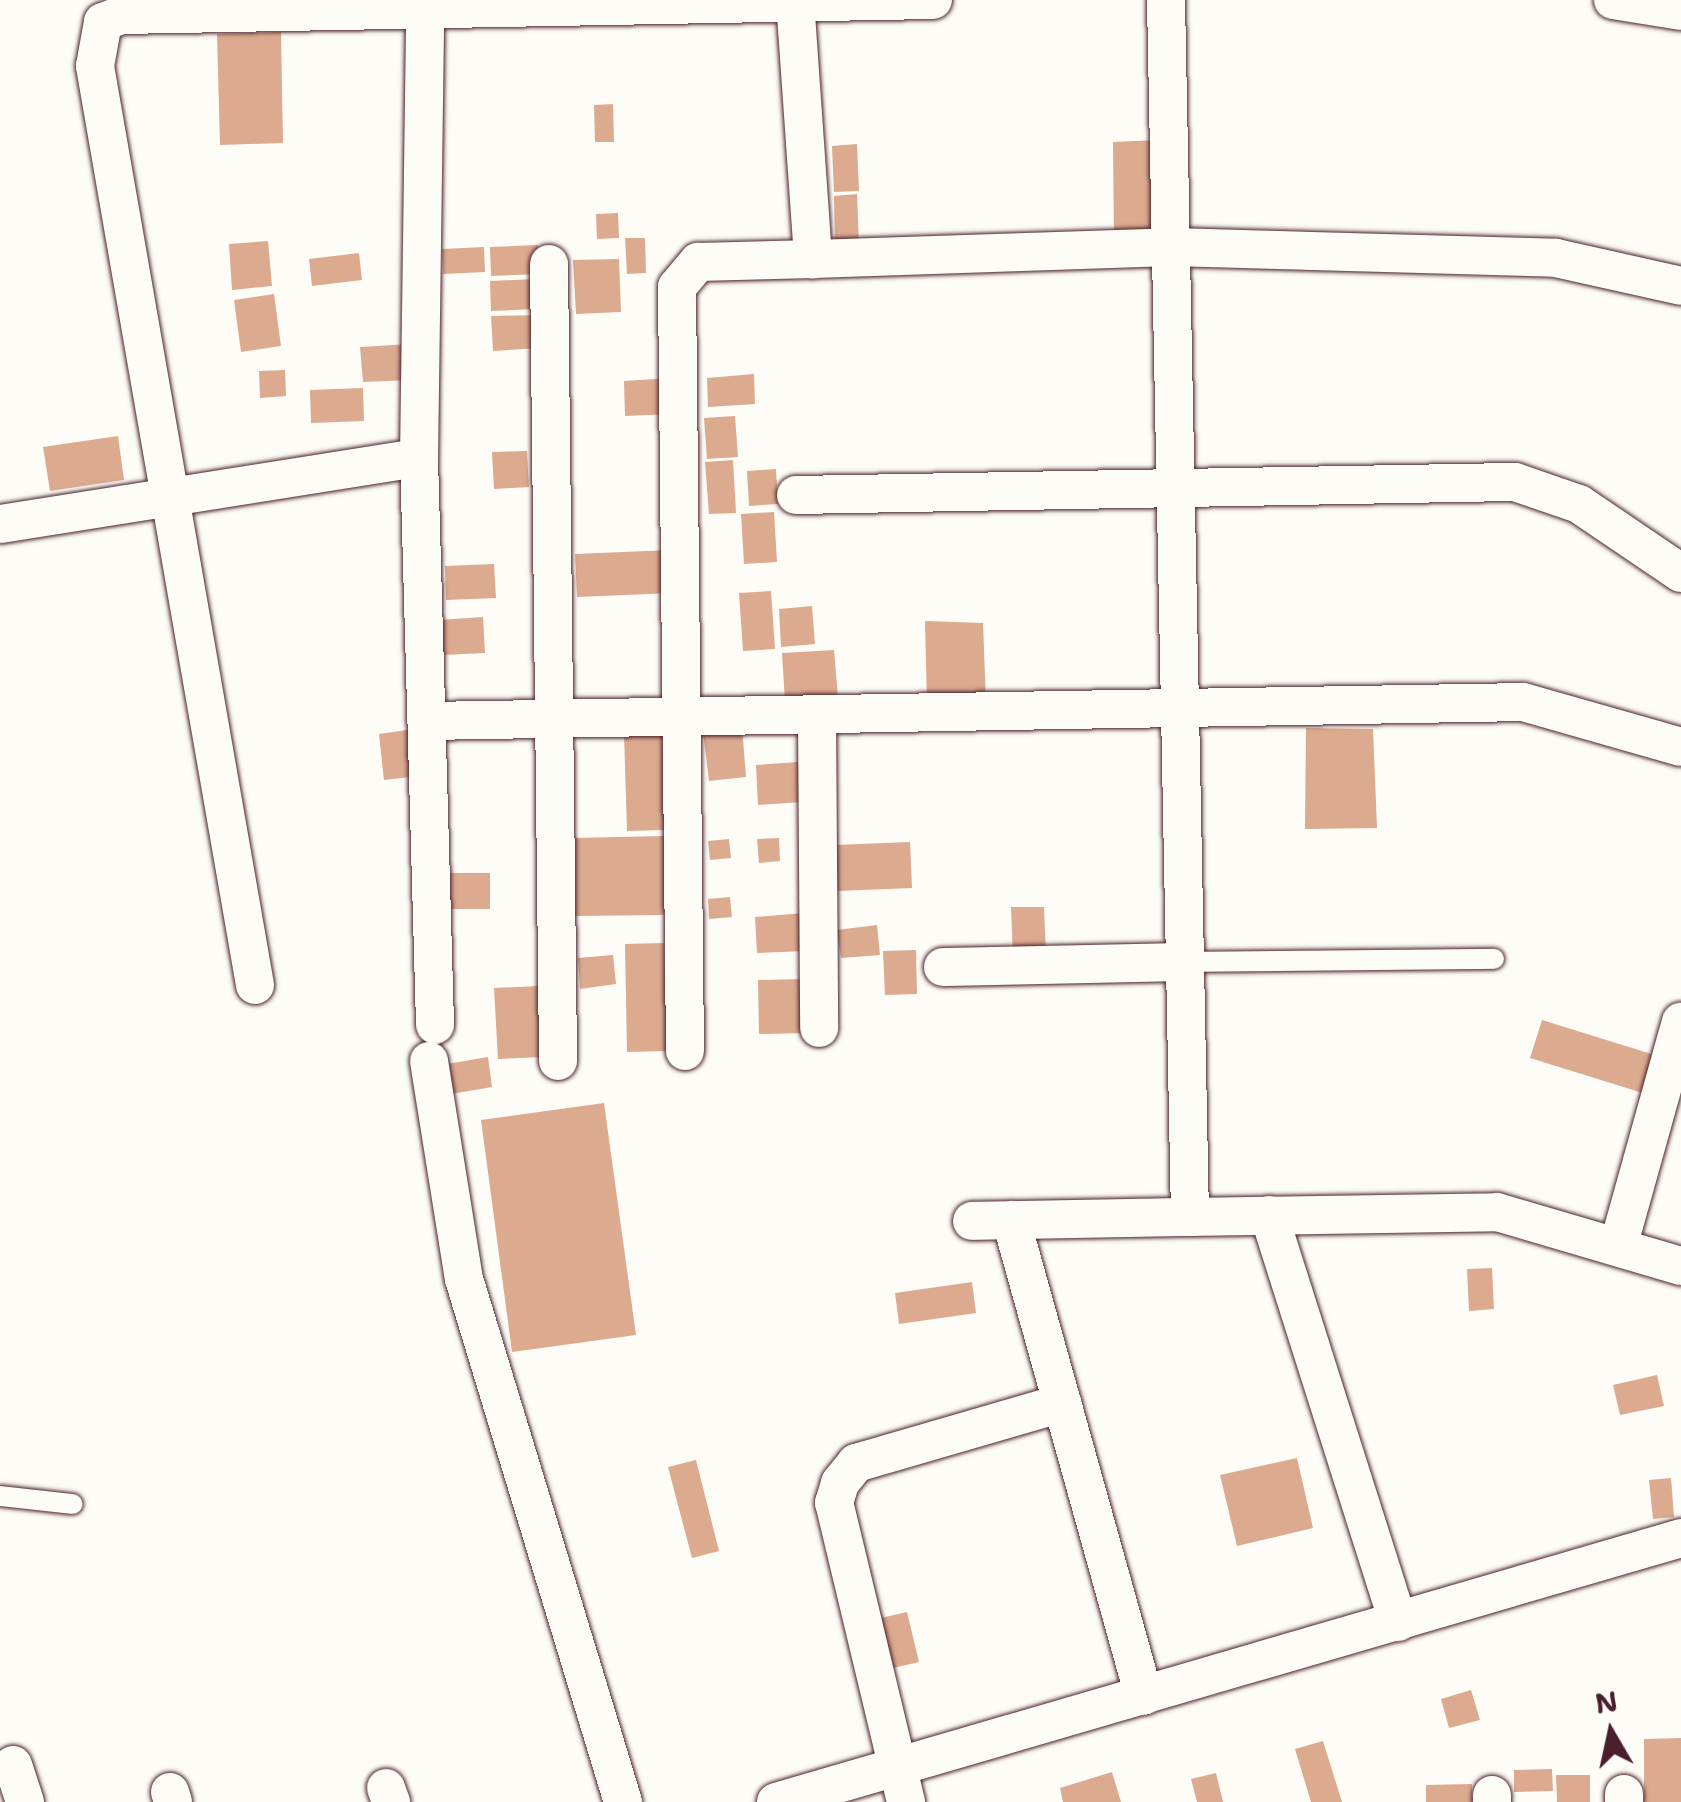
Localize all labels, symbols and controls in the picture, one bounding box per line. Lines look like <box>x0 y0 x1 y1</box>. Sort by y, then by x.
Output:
north arrow <box>1561 1682 1661 1782</box>
text: N <box>1592 1682 1620 1723</box>

